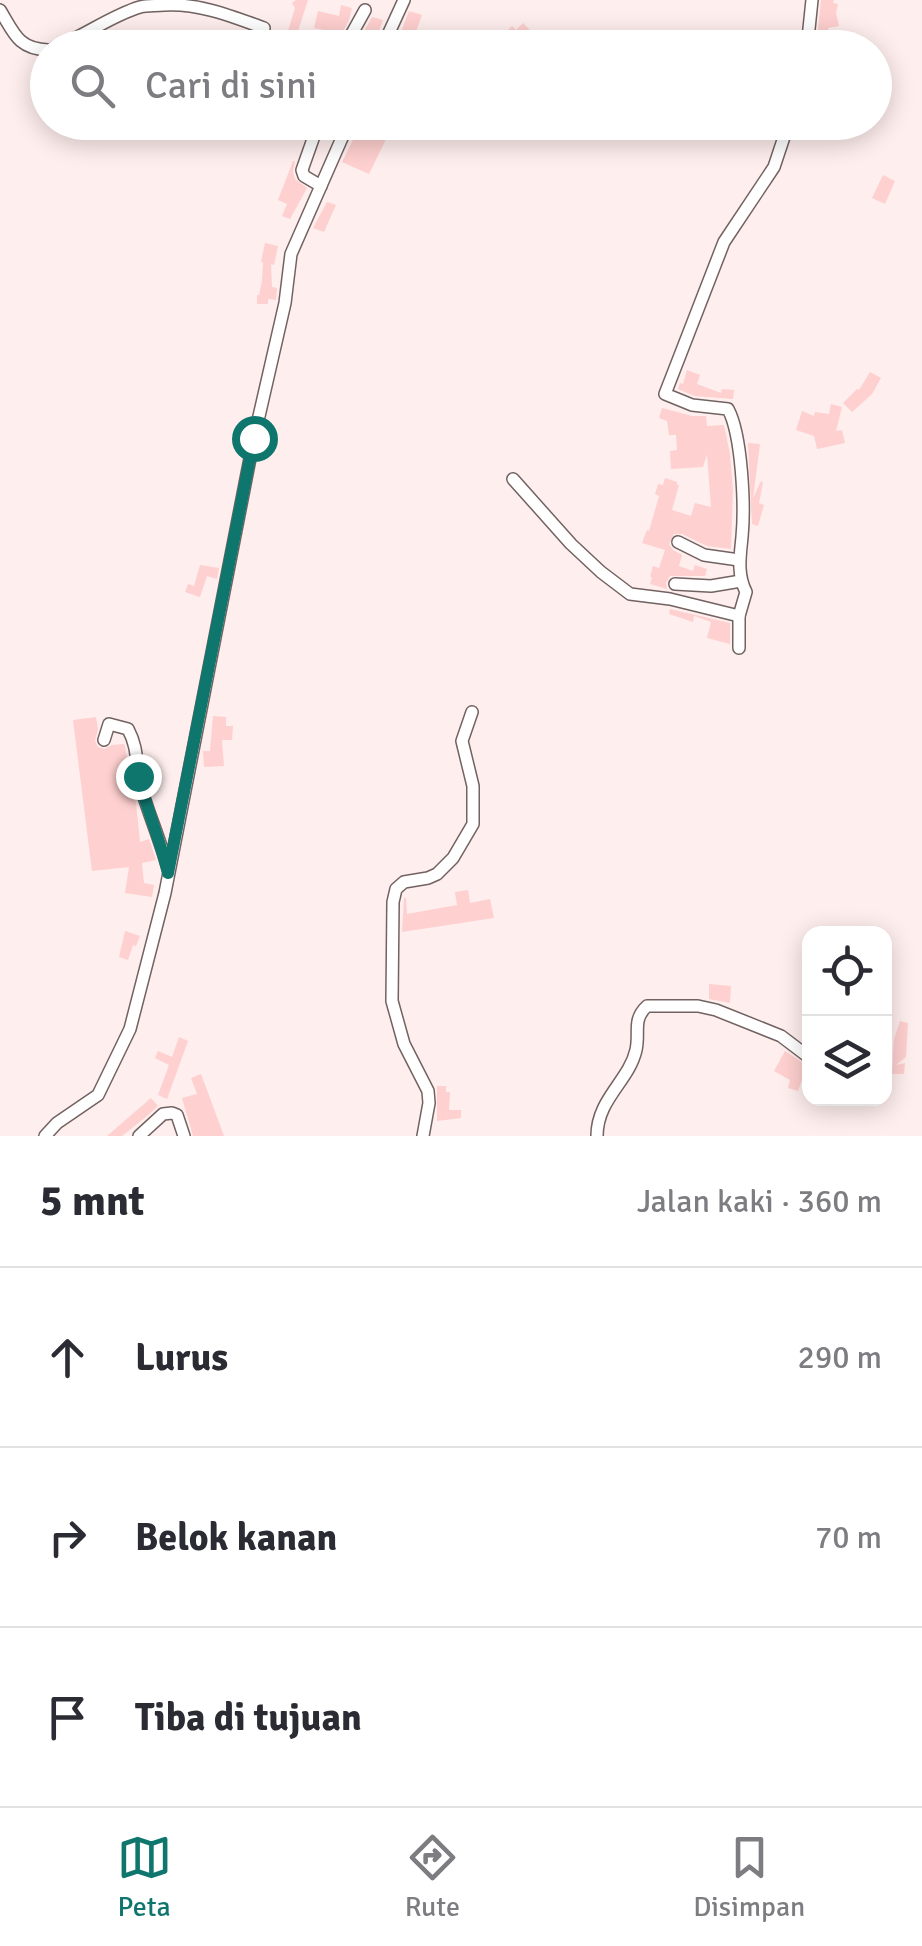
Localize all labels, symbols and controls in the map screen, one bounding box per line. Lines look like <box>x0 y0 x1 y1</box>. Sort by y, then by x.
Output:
search box <box>30 30 892 140</box>
icon: search <box>65 58 120 113</box>
text: Cari di sini <box>145 62 317 109</box>
route start <box>232 416 278 462</box>
route end <box>116 754 162 800</box>
map controls <box>802 926 892 1106</box>
button: locate <box>802 926 892 1016</box>
button: layers <box>802 1016 892 1106</box>
text: 5 mnt <box>40 1176 145 1227</box>
text: Jalan kaki · 360 m <box>637 1182 882 1221</box>
icon: ahead <box>40 1330 95 1385</box>
text: Lurus <box>135 1334 228 1381</box>
text: 290 m <box>798 1338 882 1377</box>
icon: right <box>40 1510 95 1565</box>
text: Belok kanan <box>135 1514 337 1561</box>
text: 70 m <box>815 1518 882 1557</box>
icon: arrive <box>40 1690 95 1745</box>
text: Tiba di tujuan <box>135 1694 362 1741</box>
tab: Peta <box>117 1830 172 1924</box>
tab: Rute <box>405 1830 460 1924</box>
tab: Disimpan <box>693 1830 805 1924</box>

